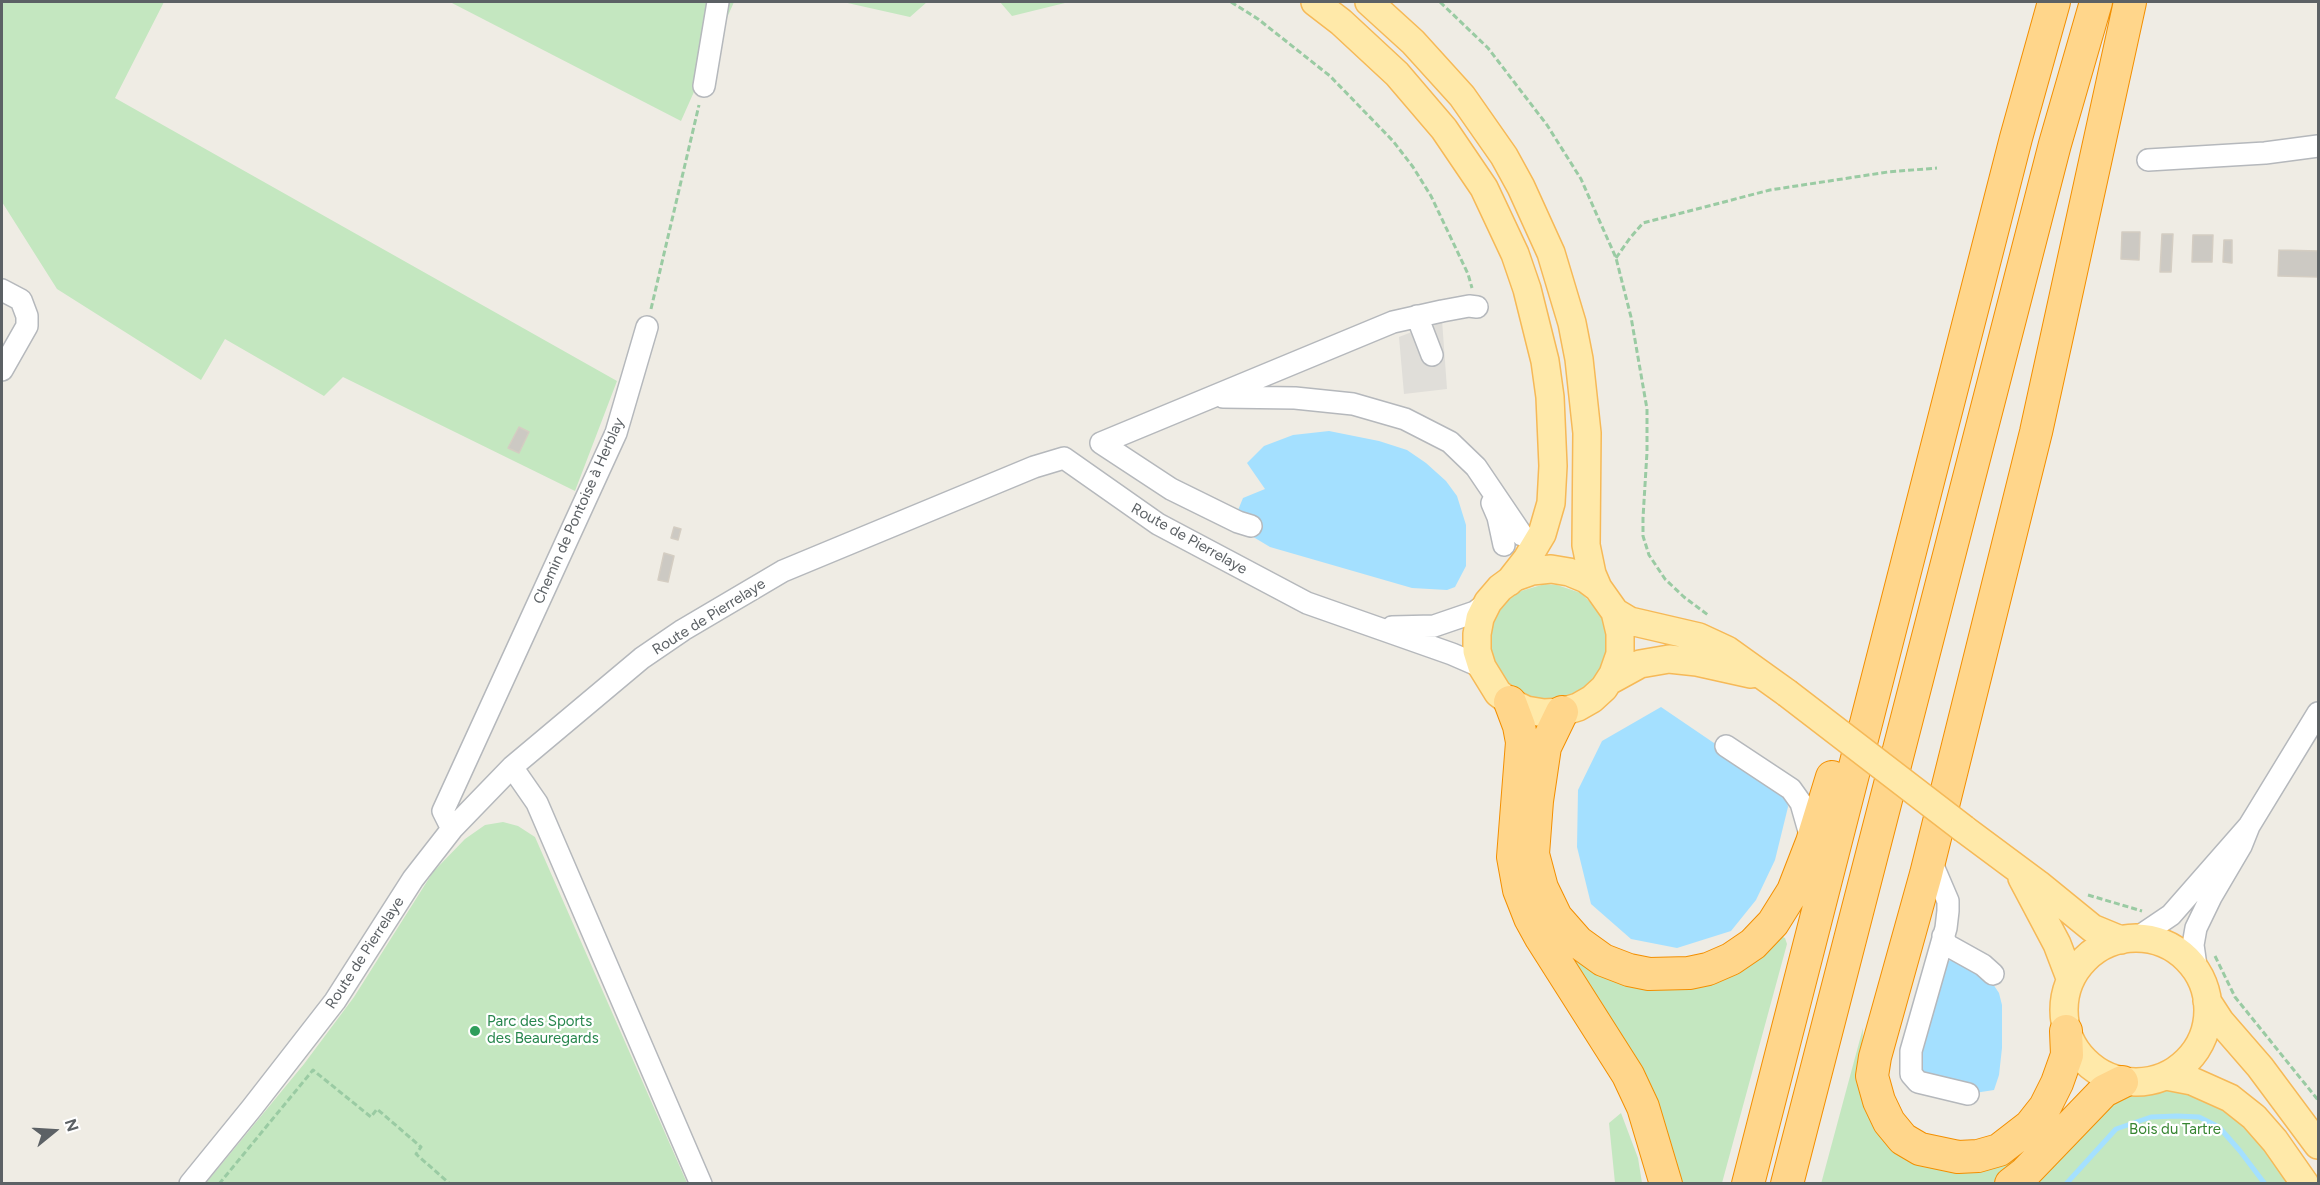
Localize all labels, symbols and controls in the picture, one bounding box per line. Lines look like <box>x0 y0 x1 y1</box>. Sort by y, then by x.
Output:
street label: Chemin de Pontoise à Herblay <box>530 415 628 607</box>
street label: Route de Pierrelaye <box>1128 500 1250 578</box>
street label: Route de Pierrelaye <box>649 575 769 659</box>
street label: Route de Pierrelaye <box>322 894 408 1012</box>
place label: Parc des Sports des Beauregards <box>487 1013 599 1048</box>
marker: Parc des Sports des Beauregards <box>468 1024 482 1038</box>
north arrow <box>24 1101 84 1161</box>
text: N <box>61 1116 83 1134</box>
park label: Bois du Tartre <box>2129 1121 2221 1139</box>

